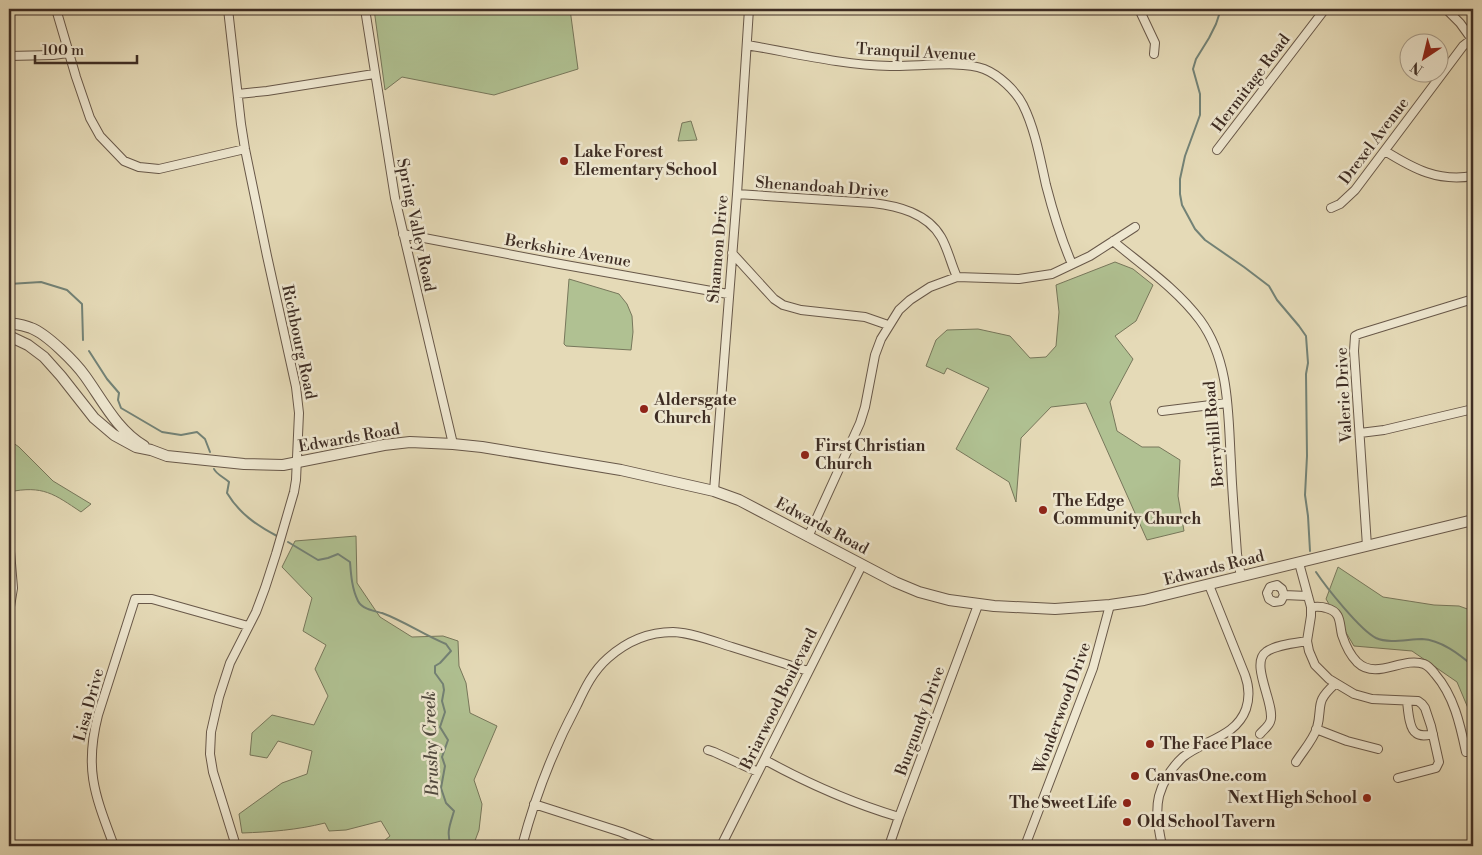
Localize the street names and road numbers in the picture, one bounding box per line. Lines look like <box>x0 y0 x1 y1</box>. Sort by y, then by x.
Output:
street label: Hermitage Road <box>1208 30 1294 136</box>
street label: Tranquil Avenue <box>855 39 977 65</box>
street label: Drexel Avenue <box>1335 94 1413 188</box>
street label: Spring Valley Road <box>392 156 440 294</box>
street label: Shenandoah Drive <box>755 172 889 202</box>
street label: Shannon Drive <box>703 194 733 304</box>
street label: Berkshire Avenue <box>502 230 633 272</box>
street label: Richbourg Road <box>277 283 321 401</box>
street label: Valerie Drive <box>1332 347 1357 444</box>
street label: Berryhill Road <box>1199 380 1229 489</box>
street label: Edwards Road <box>297 419 401 457</box>
street label: Edwards Road <box>772 493 872 559</box>
street label: Edwards Road <box>1162 546 1266 590</box>
street label: Briarwood Boulevard <box>736 625 822 774</box>
street label: Wonderwood Drive <box>1029 639 1095 777</box>
street label: Burgundy Drive <box>891 663 949 779</box>
street label: Lisa Drive <box>70 666 108 744</box>

